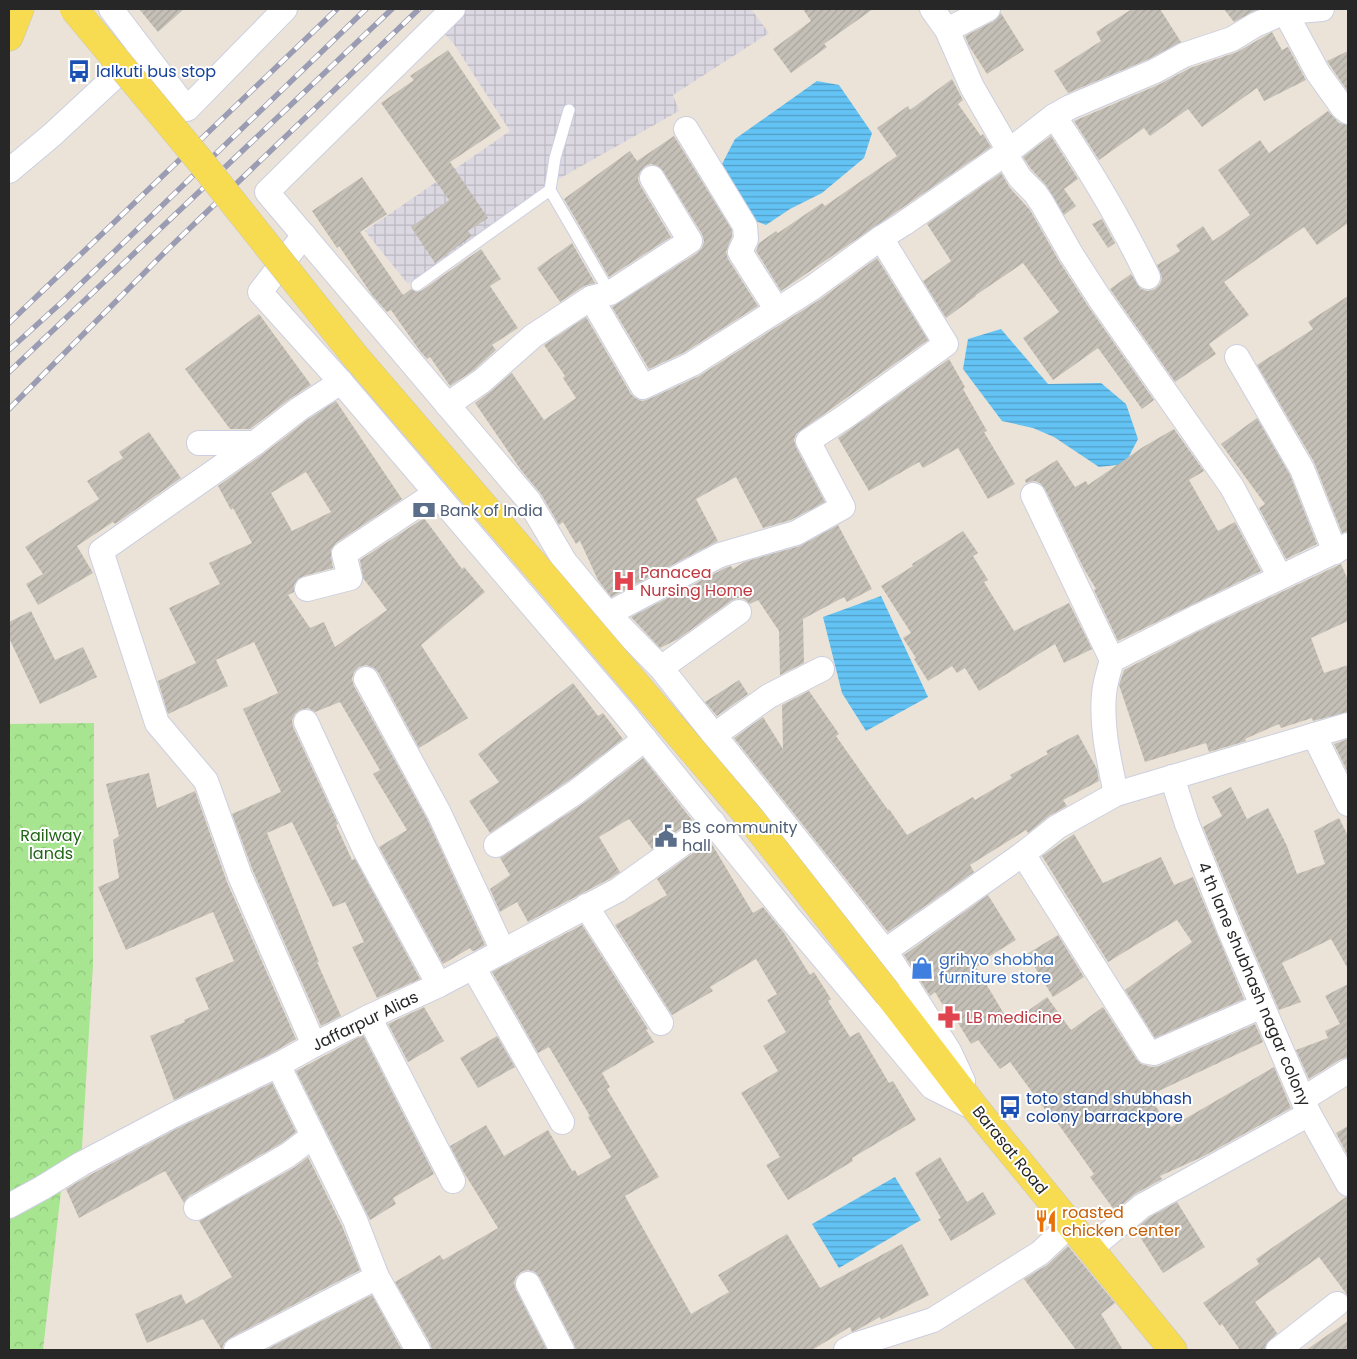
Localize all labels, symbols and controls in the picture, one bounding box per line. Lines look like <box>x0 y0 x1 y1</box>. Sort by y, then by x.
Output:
bus stop icon: lalkuti bus stop <box>66 58 92 84</box>
place label: lalkuti bus stop <box>96 60 216 83</box>
bank icon: Bank of India <box>411 497 437 523</box>
place label: Bank of India <box>440 499 543 522</box>
place label: Panacea Nursing Home <box>640 561 753 602</box>
hospital icon: Panacea Nursing Home <box>611 568 637 594</box>
place label: BS community hall <box>682 816 798 857</box>
public building icon: BS community hall <box>653 823 679 849</box>
park label: Railway lands <box>20 824 82 865</box>
street label: 4 th lane shubhash nagar colony <box>1192 858 1316 1110</box>
place label: grihyo shobha furniture store <box>939 948 1054 989</box>
shop icon: grihyo shobha furniture store <box>909 955 935 981</box>
street label: Jaffarpur Alias <box>308 985 422 1057</box>
pharmacy icon: LB medicine <box>936 1004 962 1030</box>
place label: LB medicine <box>966 1006 1062 1029</box>
place label: toto stand shubhash colony barrackpore <box>1026 1087 1192 1128</box>
bus stop icon: toto stand shubhash colony barrackpore <box>997 1094 1023 1120</box>
street label: Barasat Road <box>967 1101 1053 1199</box>
place label: roasted chicken center <box>1062 1201 1180 1242</box>
restaurant icon: roasted chicken center <box>1033 1208 1059 1234</box>

